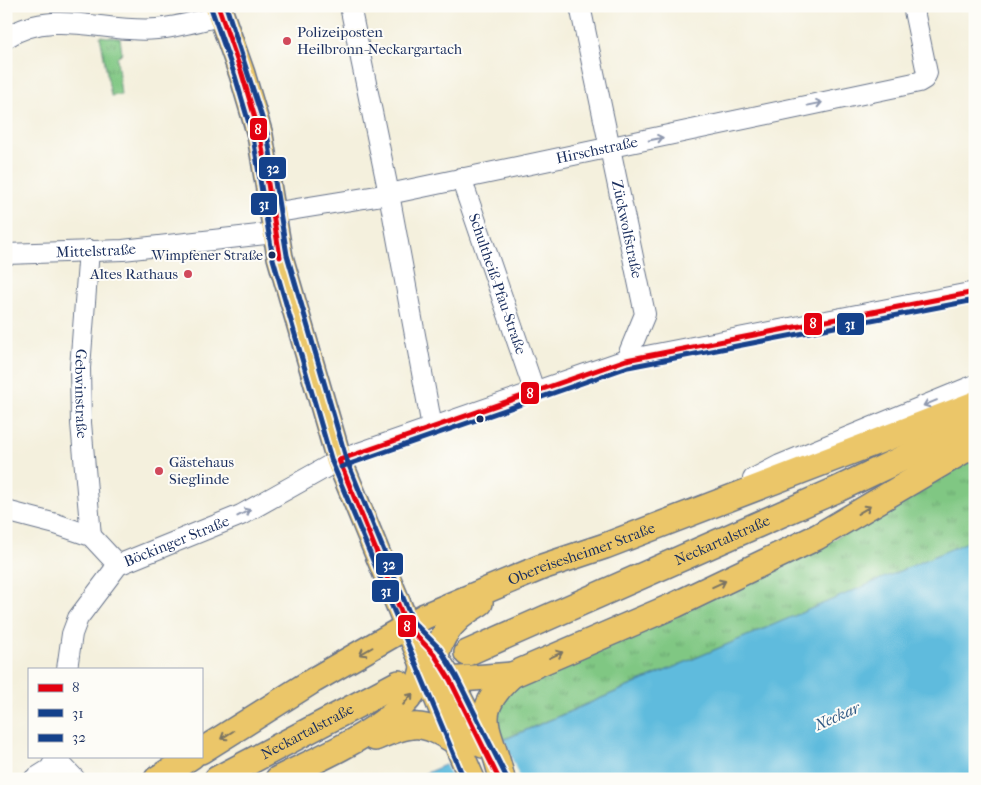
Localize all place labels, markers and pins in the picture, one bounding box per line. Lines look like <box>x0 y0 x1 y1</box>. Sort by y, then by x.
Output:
place label: Polizeiposten Heilbronn-Neckargartach <box>297 23 463 58</box>
marker: Polizeiposten Heilbronn-Neckargartach <box>281 35 293 47</box>
place label: Wimpfener Straße <box>151 247 263 264</box>
marker: Wimpfener Straße <box>267 250 277 260</box>
place label: Altes Rathaus <box>89 265 178 283</box>
marker: Altes Rathaus <box>182 268 194 280</box>
unlabelled marker <box>475 414 485 424</box>
place label: Gästehaus Sieglinde <box>169 453 235 488</box>
marker: Gästehaus Sieglinde <box>153 465 165 477</box>

